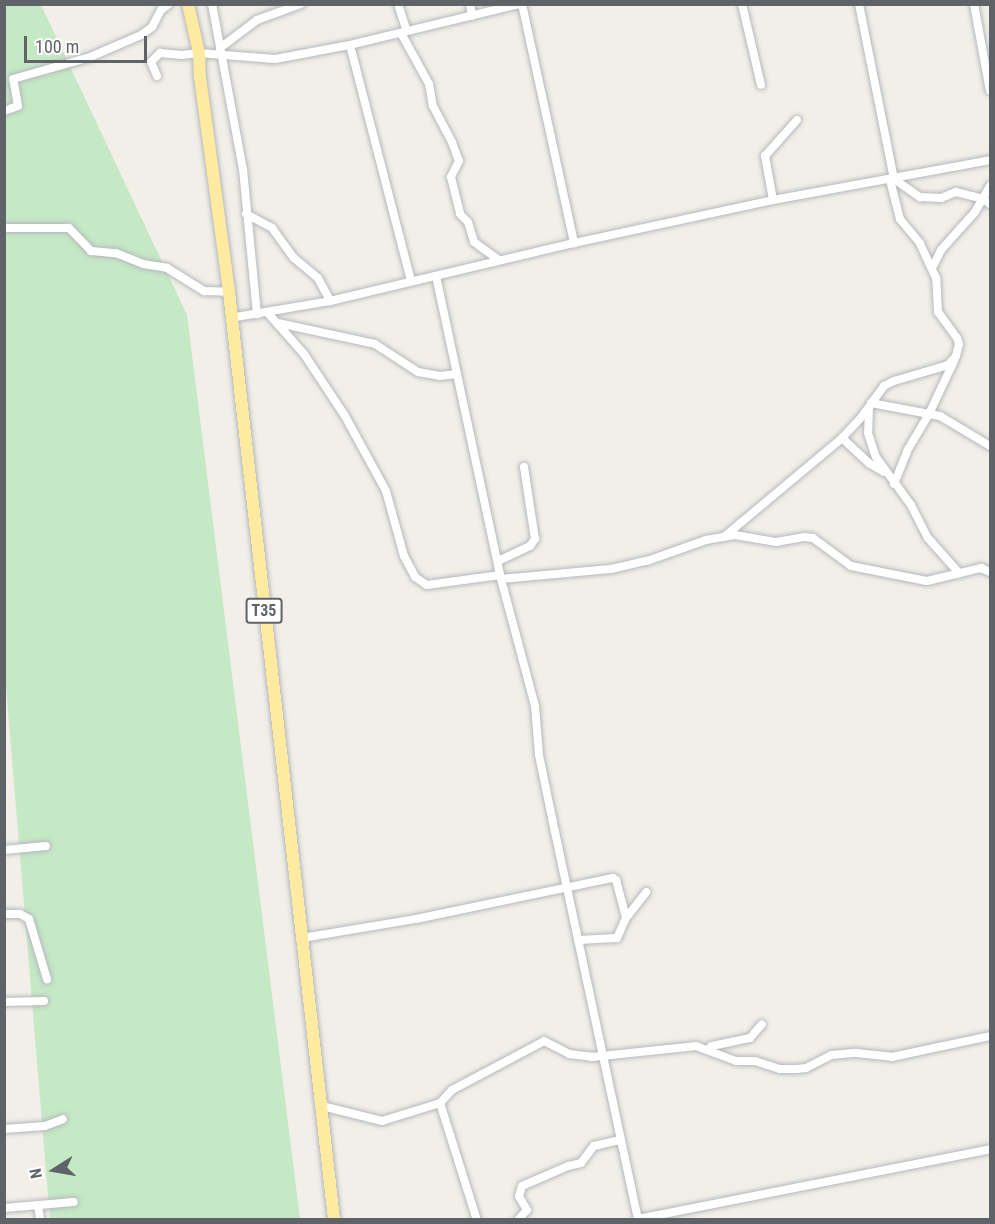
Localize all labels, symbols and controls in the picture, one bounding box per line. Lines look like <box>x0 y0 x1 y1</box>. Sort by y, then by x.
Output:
scale bar <box>27 24 150 62</box>
text: 100 m <box>35 36 79 57</box>
road number: T35 <box>244 598 284 624</box>
north arrow <box>24 1140 84 1200</box>
text: N <box>26 1167 46 1180</box>

